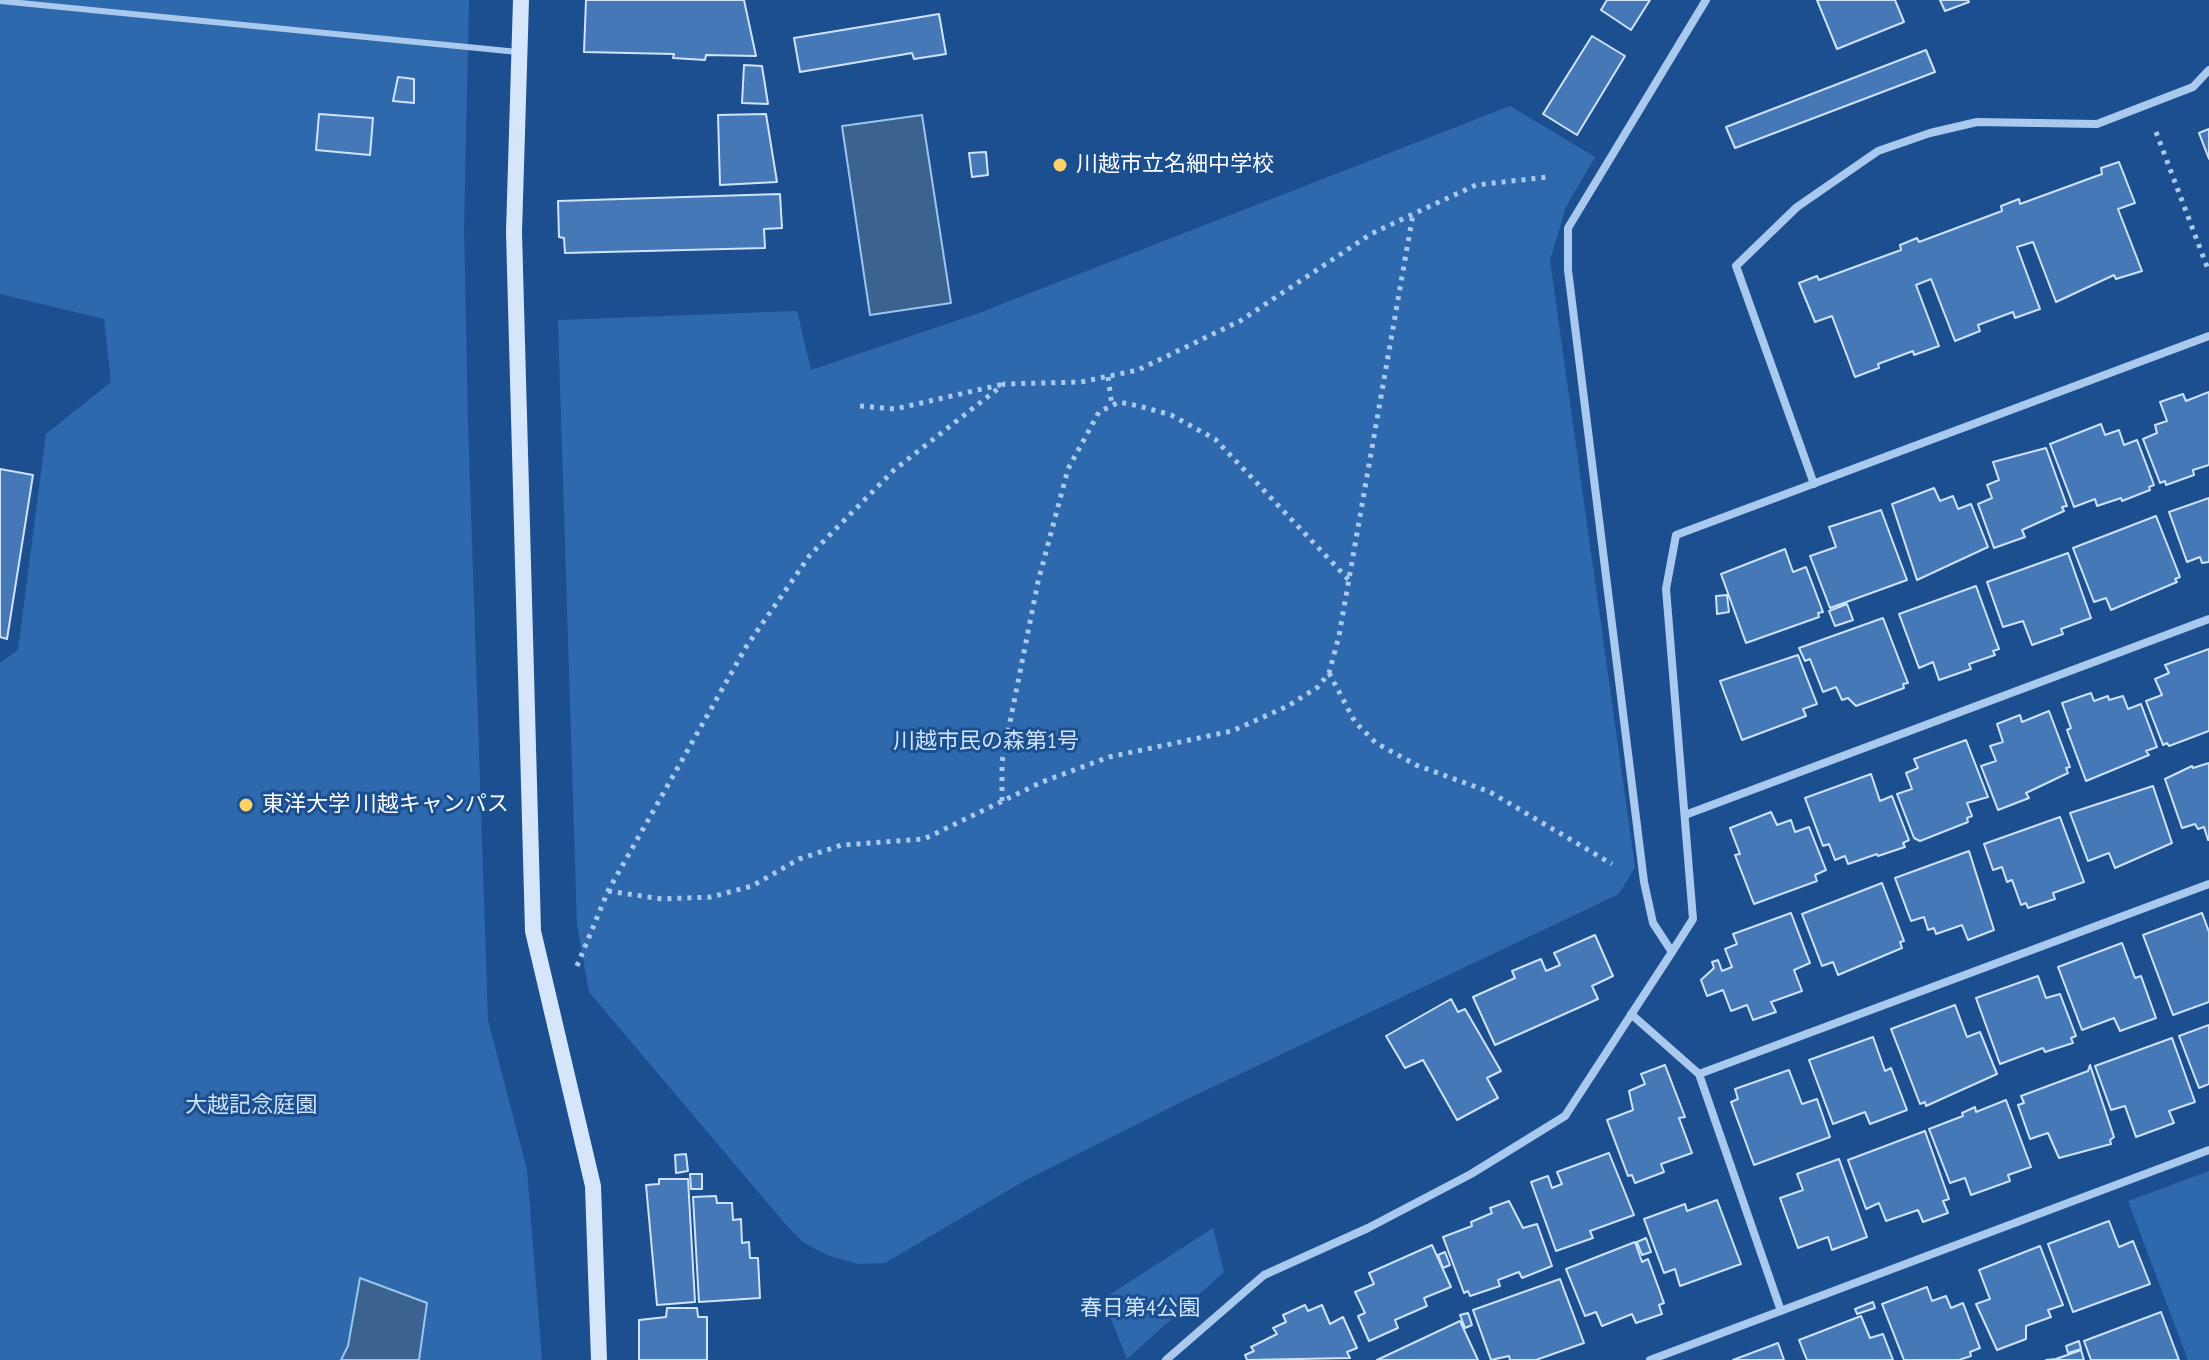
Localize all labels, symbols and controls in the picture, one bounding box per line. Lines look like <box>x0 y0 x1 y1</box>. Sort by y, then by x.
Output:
place label: 川越市立名細中学校 <box>1076 152 1274 178</box>
marker: 川越市立名細中学校 <box>1051 156 1069 174</box>
park label: 川越市民の森第1号 <box>893 729 1079 755</box>
place label: 東洋大学 川越キャンパス <box>262 792 509 818</box>
marker: 東洋大学 川越キャンパス <box>237 796 255 814</box>
park label: 大越記念庭園 <box>185 1093 317 1119</box>
park label: 春日第4公園 <box>1080 1296 1200 1322</box>

